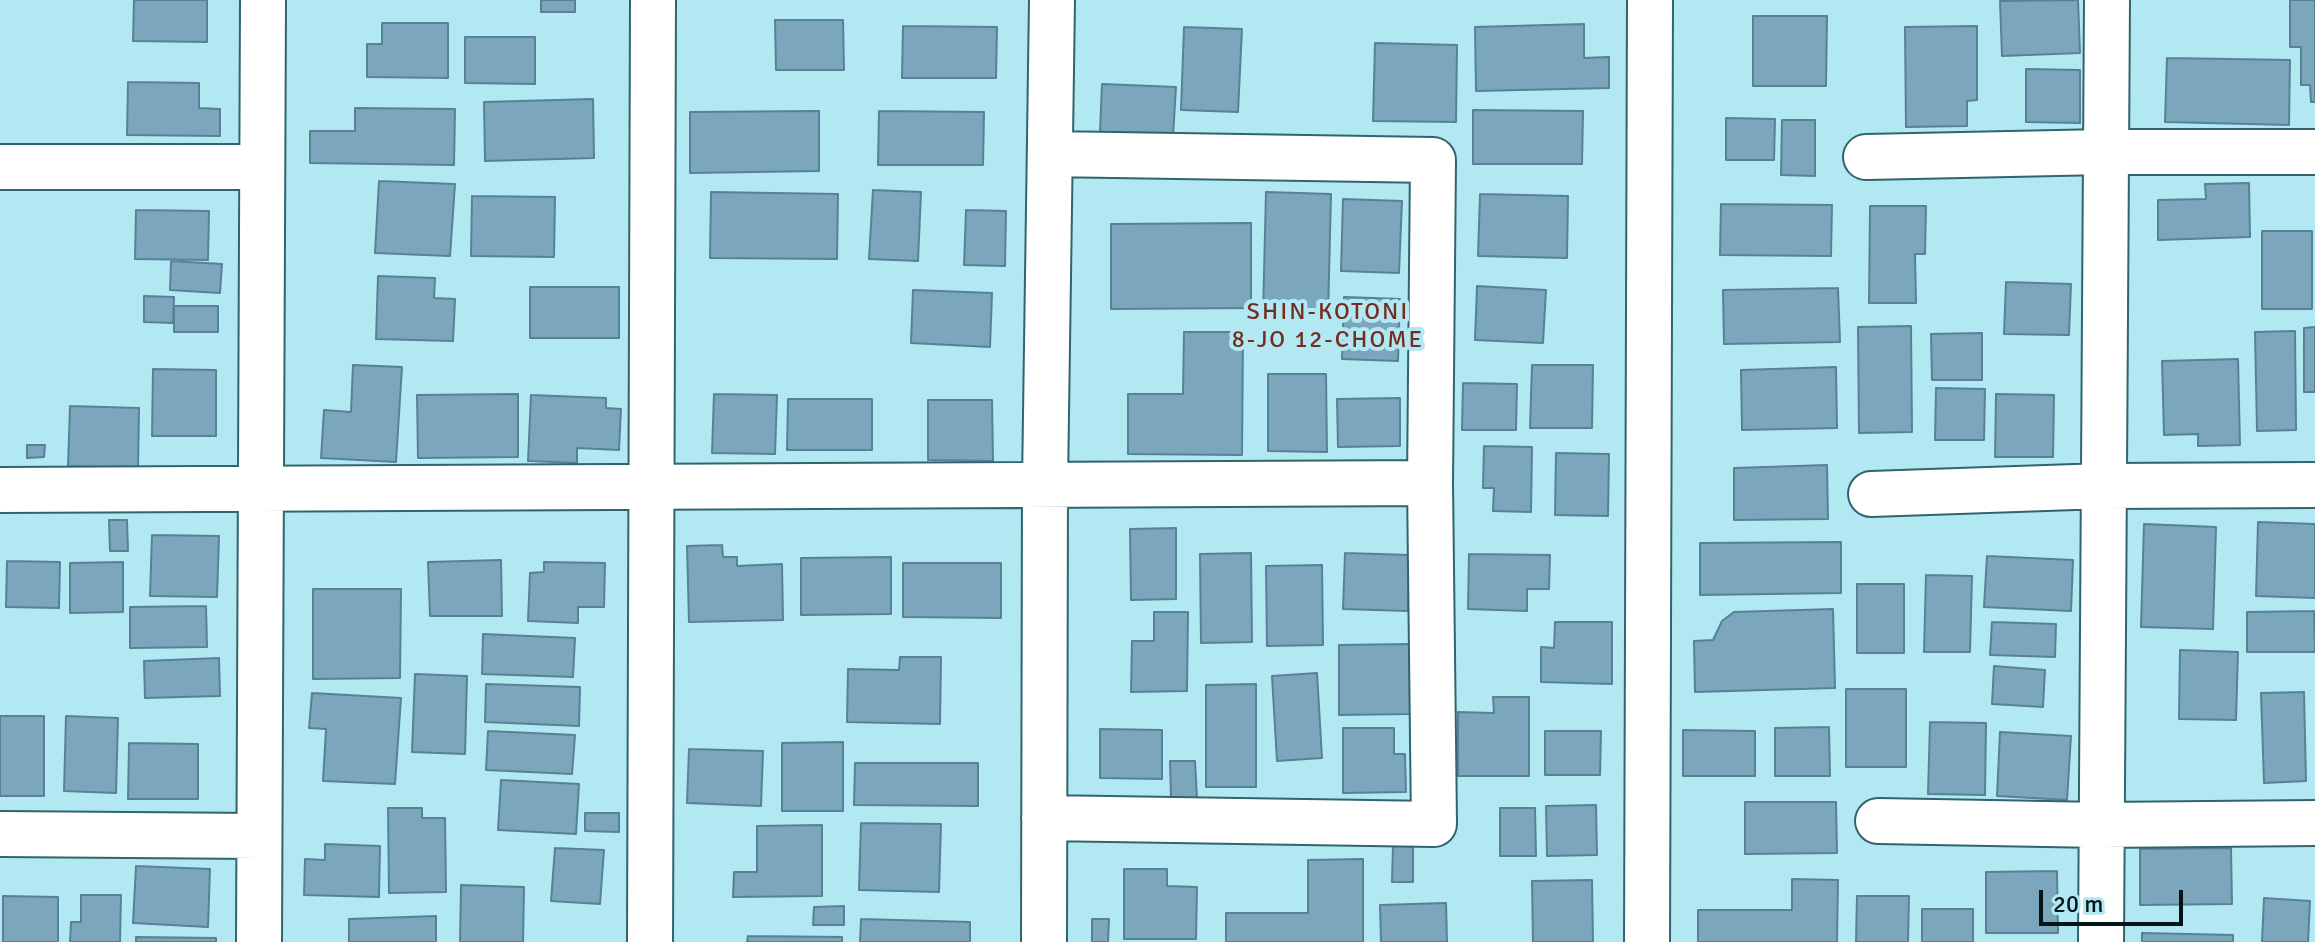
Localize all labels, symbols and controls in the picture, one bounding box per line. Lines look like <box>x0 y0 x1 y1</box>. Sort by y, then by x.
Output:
district label: SHIN-KOTONI 8-JO 12-CHOME <box>1232 299 1424 355</box>
scale bar <box>2043 874 2187 924</box>
text: 20 m <box>2053 889 2103 919</box>

